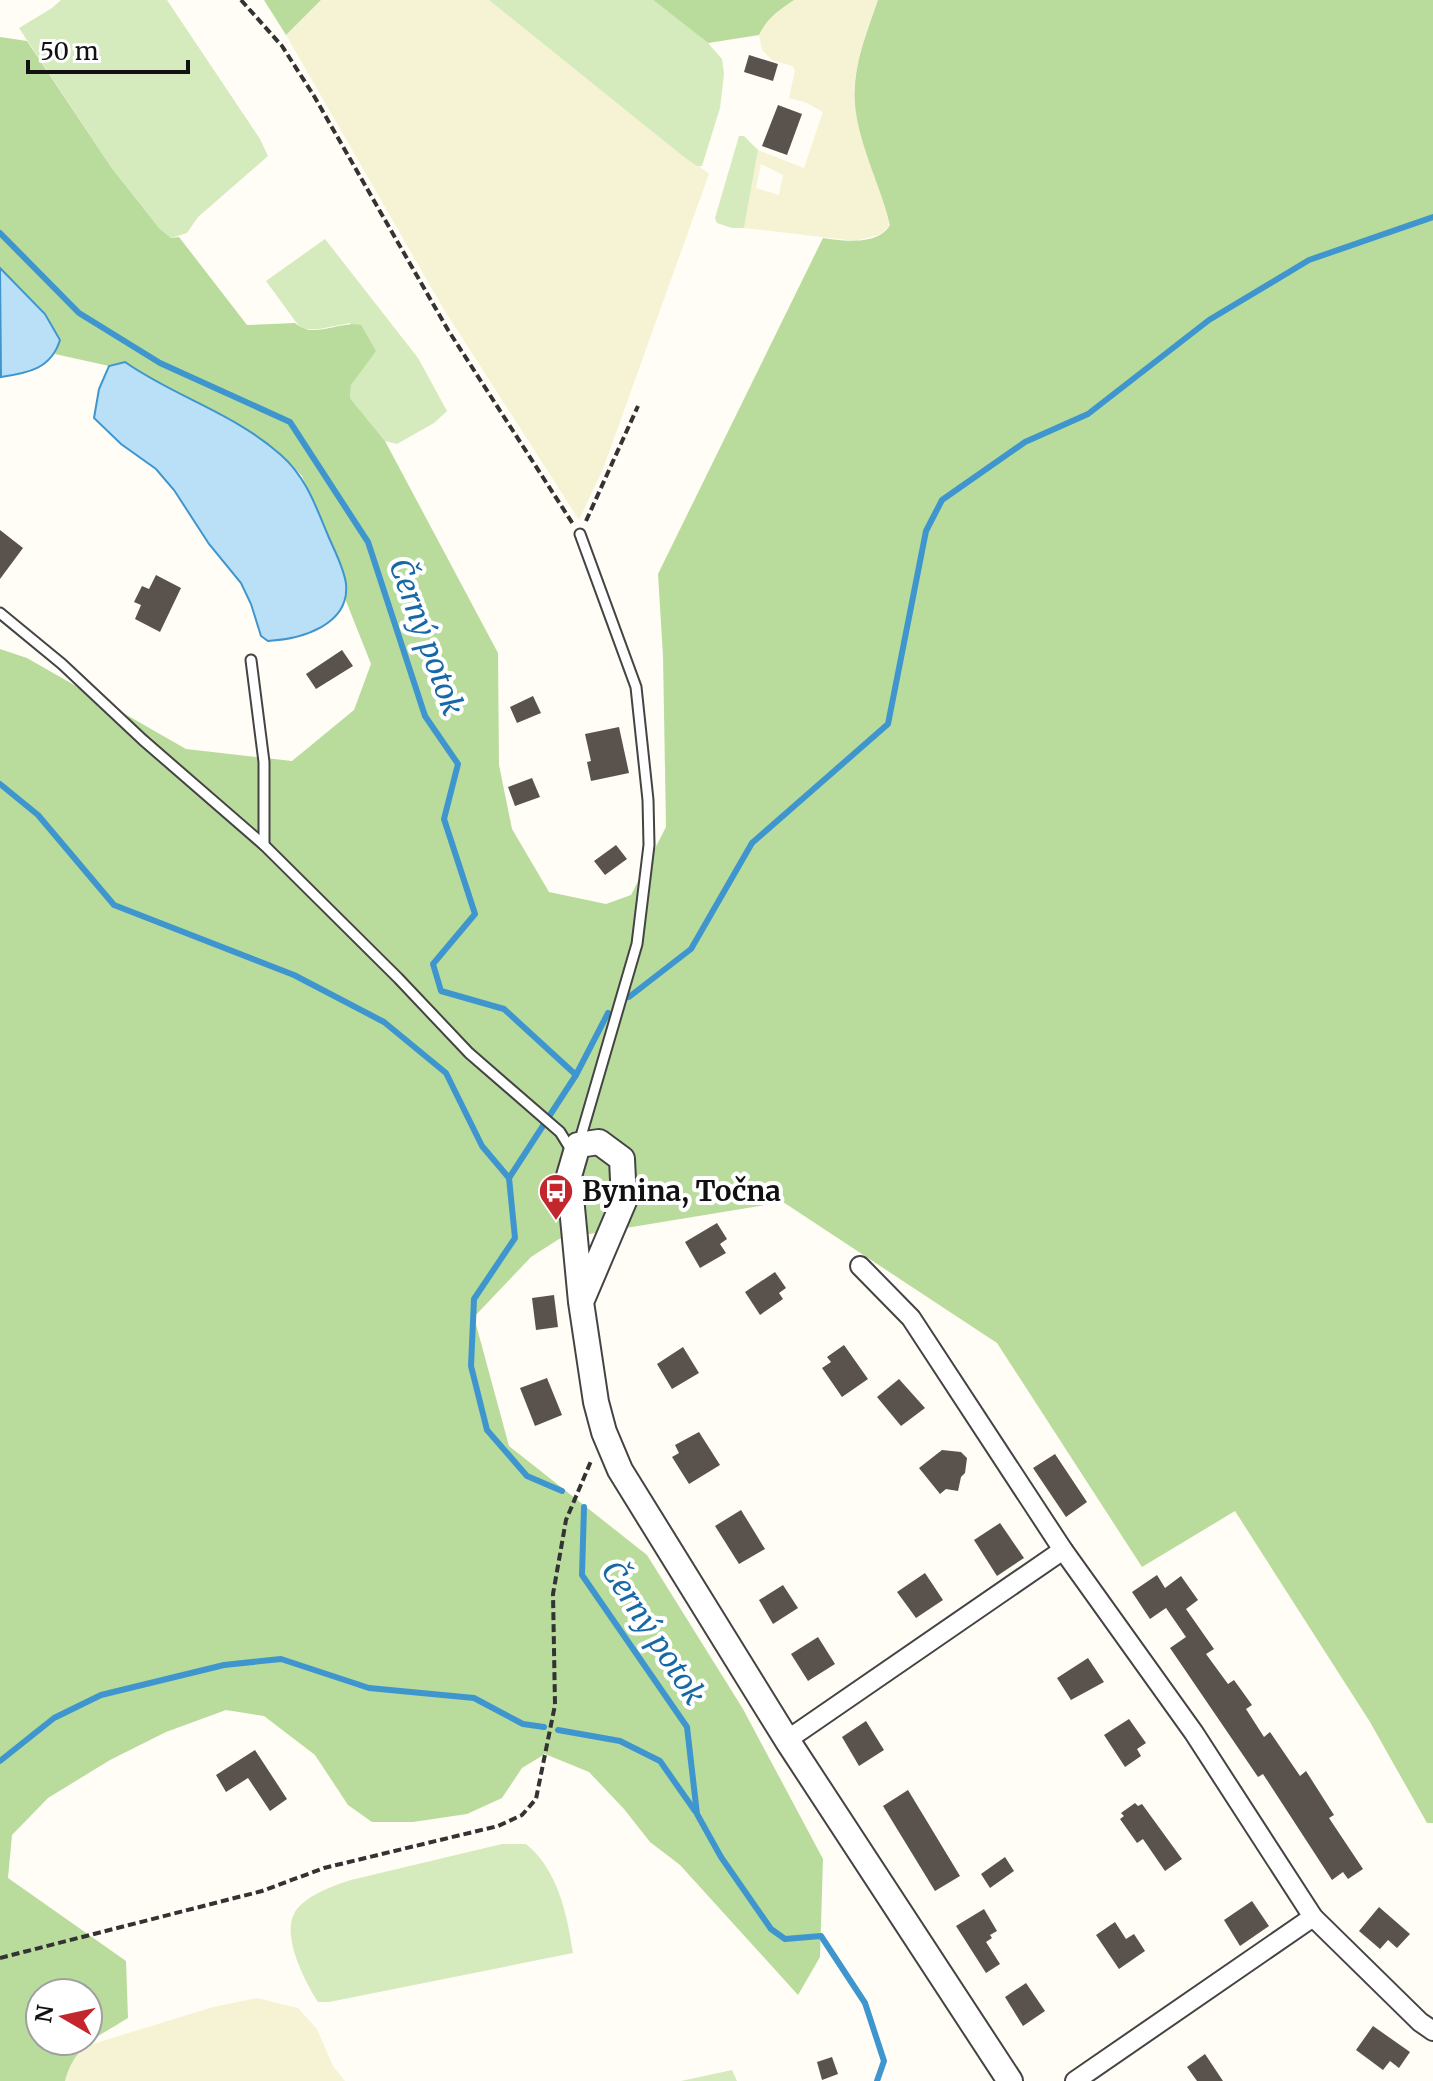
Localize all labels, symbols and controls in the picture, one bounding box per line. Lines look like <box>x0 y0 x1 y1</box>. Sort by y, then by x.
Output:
scale bar <box>28 24 188 74</box>
text: 50 m <box>40 36 99 67</box>
water label: Černý potok <box>381 553 473 721</box>
bus stop icon: Bynina, Točna <box>537 1172 575 1222</box>
place label: Bynina, Točna <box>582 1173 781 1209</box>
water label: Černý potok <box>593 1553 715 1712</box>
north arrow <box>24 1977 104 2057</box>
text: N <box>29 2002 60 2025</box>

